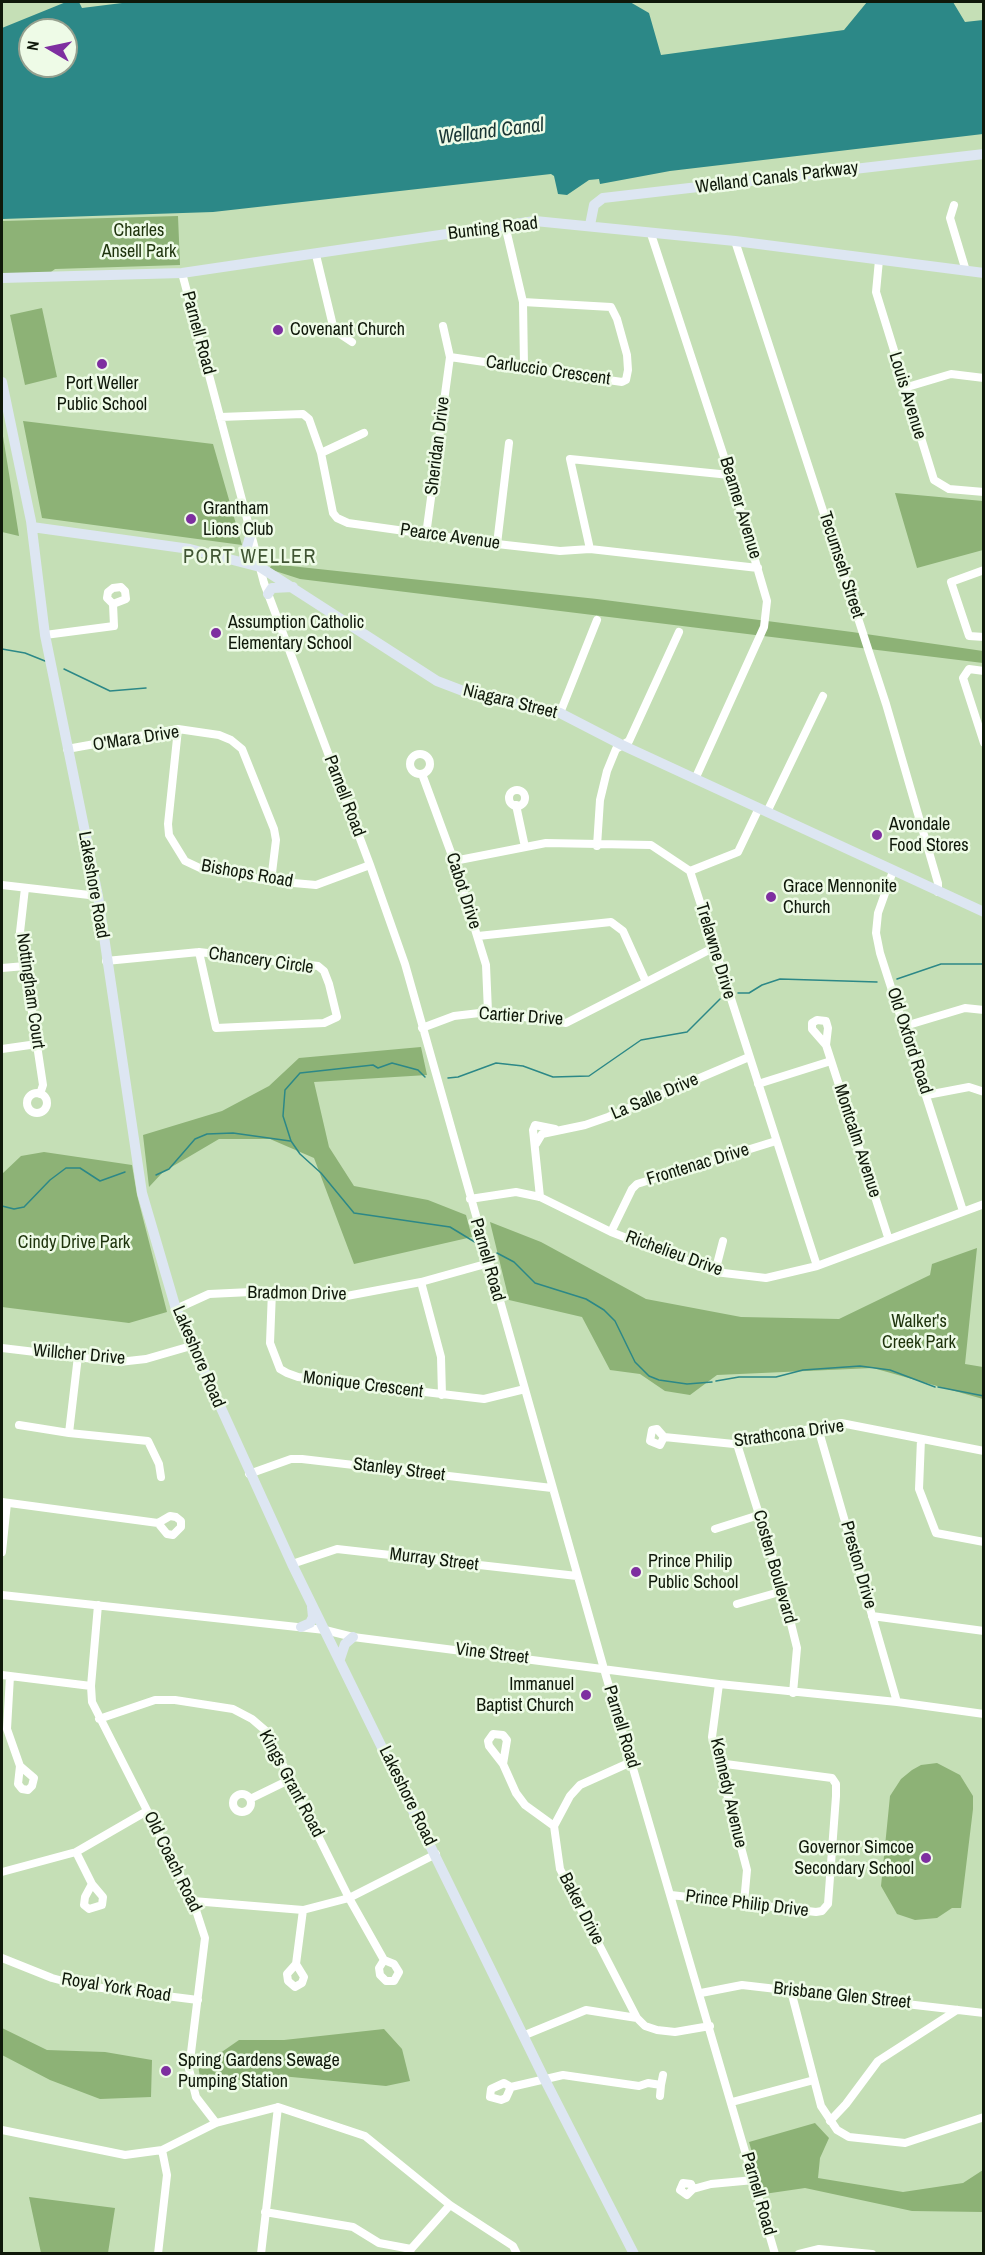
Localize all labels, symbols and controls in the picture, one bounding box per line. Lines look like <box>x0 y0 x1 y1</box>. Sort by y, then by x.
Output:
north arrow <box>18 18 78 78</box>
text: N <box>21 39 44 52</box>
water label: Welland Canal <box>437 114 545 150</box>
street label: Welland Canals Parkway <box>694 157 860 199</box>
street label: Bunting Road <box>447 213 539 245</box>
park label: Charles Ansell Park <box>102 220 176 262</box>
street label: Parnell Road <box>177 289 219 377</box>
place label: Covenant Church <box>290 319 405 341</box>
marker: Covenant Church <box>271 323 285 337</box>
street label: Louis Avenue <box>884 350 930 442</box>
street label: Carluccio Crescent <box>484 352 612 390</box>
marker: Port Weller Public School <box>95 357 109 371</box>
place label: Port Weller Public School <box>57 373 147 416</box>
street label: Sheridan Drive <box>421 395 455 497</box>
street label: Beamer Avenue <box>714 454 766 562</box>
place label: Grantham Lions Club <box>203 498 274 540</box>
street label: Tecumseh Street <box>814 509 868 621</box>
marker: Grantham Lions Club <box>184 512 198 526</box>
street label: Pearce Avenue <box>399 519 501 555</box>
district label: PORT WELLER <box>183 546 317 570</box>
place label: Assumption Catholic Elementary School <box>228 612 364 654</box>
marker: Assumption Catholic Elementary School <box>209 626 223 640</box>
street label: Niagara Street <box>461 680 559 724</box>
street label: O'Mara Drive <box>91 722 181 756</box>
street label: Parnell Road <box>319 752 369 840</box>
place label: Avondale Food Stores <box>889 814 969 856</box>
marker: Avondale Food Stores <box>870 828 884 842</box>
street label: Lakeshore Road <box>73 830 113 940</box>
street label: Cabot Drive <box>441 850 485 932</box>
street label: Bishops Road <box>199 855 295 893</box>
place label: Grace Mennonite Church <box>783 876 897 918</box>
marker: Grace Mennonite Church <box>764 890 778 904</box>
street label: Trelawne Drive <box>690 900 740 1002</box>
street label: Nottingham Court <box>11 932 49 1050</box>
street label: Chancery Circle <box>207 943 315 979</box>
street label: Old Oxford Road <box>882 985 936 1097</box>
street label: Cartier Drive <box>478 1003 564 1031</box>
street label: La Salle Drive <box>608 1069 702 1125</box>
street label: Montcalm Avenue <box>829 1082 885 1200</box>
street label: Frontenac Drive <box>644 1139 752 1191</box>
street label: Parnell Road <box>465 1216 509 1304</box>
street label: Richelieu Drive <box>623 1226 725 1282</box>
park label: Cindy Drive Park <box>18 1232 130 1254</box>
street label: Bradmon Drive <box>247 1282 347 1306</box>
street label: Lakeshore Road <box>167 1303 229 1411</box>
park label: Walker's Creek Park <box>882 1311 956 1354</box>
street label: Willcher Drive <box>32 1340 126 1370</box>
street label: Monique Crescent <box>302 1367 424 1403</box>
street label: Strathcona Drive <box>733 1416 845 1452</box>
street label: Stanley Street <box>352 1454 446 1486</box>
street label: Costen Boulevard <box>747 1508 801 1626</box>
street label: Preston Drive <box>835 1519 881 1611</box>
street label: Murray Street <box>388 1544 480 1576</box>
place label: Prince Philip Public School <box>648 1551 738 1594</box>
marker: Prince Philip Public School <box>629 1565 643 1579</box>
street label: Vine Street <box>454 1639 530 1669</box>
place label: Immanuel Baptist Church <box>476 1674 574 1716</box>
street label: Parnell Road <box>598 1683 644 1771</box>
marker: Immanuel Baptist Church <box>579 1688 593 1702</box>
street label: Kings Grant Road <box>254 1727 328 1841</box>
street label: Kennedy Avenue <box>705 1736 751 1850</box>
street label: Lakeshore Road <box>374 1743 440 1849</box>
street label: Old Coach Road <box>138 1808 206 1916</box>
place label: Governor Simcoe Secondary School <box>794 1837 914 1880</box>
marker: Governor Simcoe Secondary School <box>919 1851 933 1865</box>
street label: Baker Drive <box>554 1869 608 1949</box>
street label: Prince Philip Drive <box>684 1886 810 1922</box>
street label: Royal York Road <box>60 1969 172 2007</box>
street label: Brisbane Glen Street <box>772 1978 912 2014</box>
place label: Spring Gardens Sewage Pumping Station <box>178 2050 340 2092</box>
marker: Spring Gardens Sewage Pumping Station <box>159 2064 173 2078</box>
street label: Parnell Road <box>736 2150 780 2238</box>

